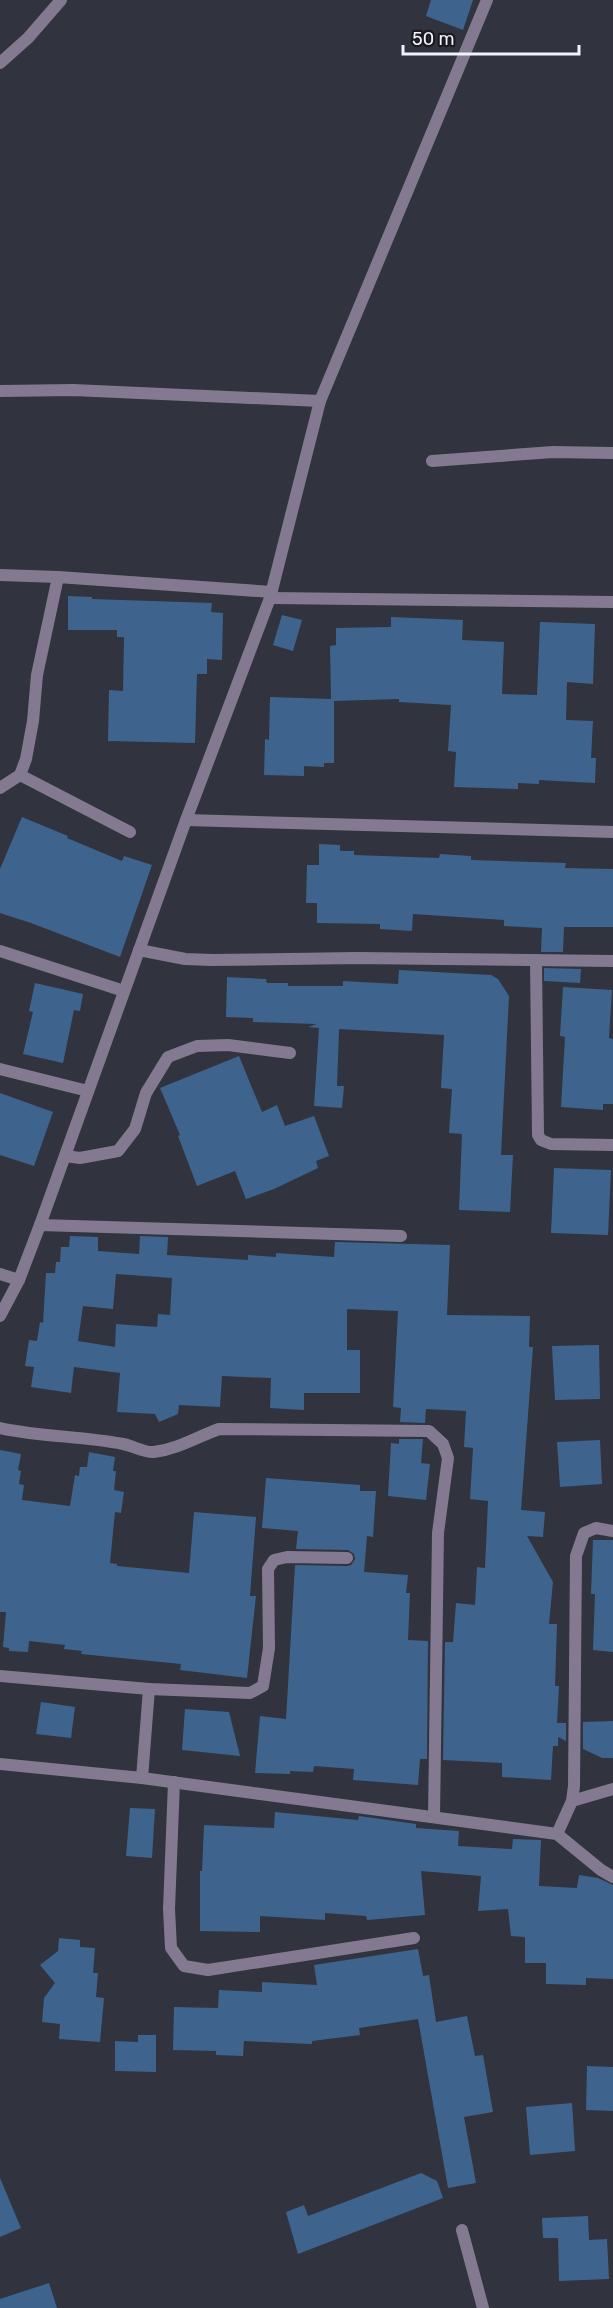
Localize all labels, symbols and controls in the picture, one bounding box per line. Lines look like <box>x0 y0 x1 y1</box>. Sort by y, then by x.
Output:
scale bar <box>403 18 578 56</box>
text: 50 m <box>412 28 455 50</box>

